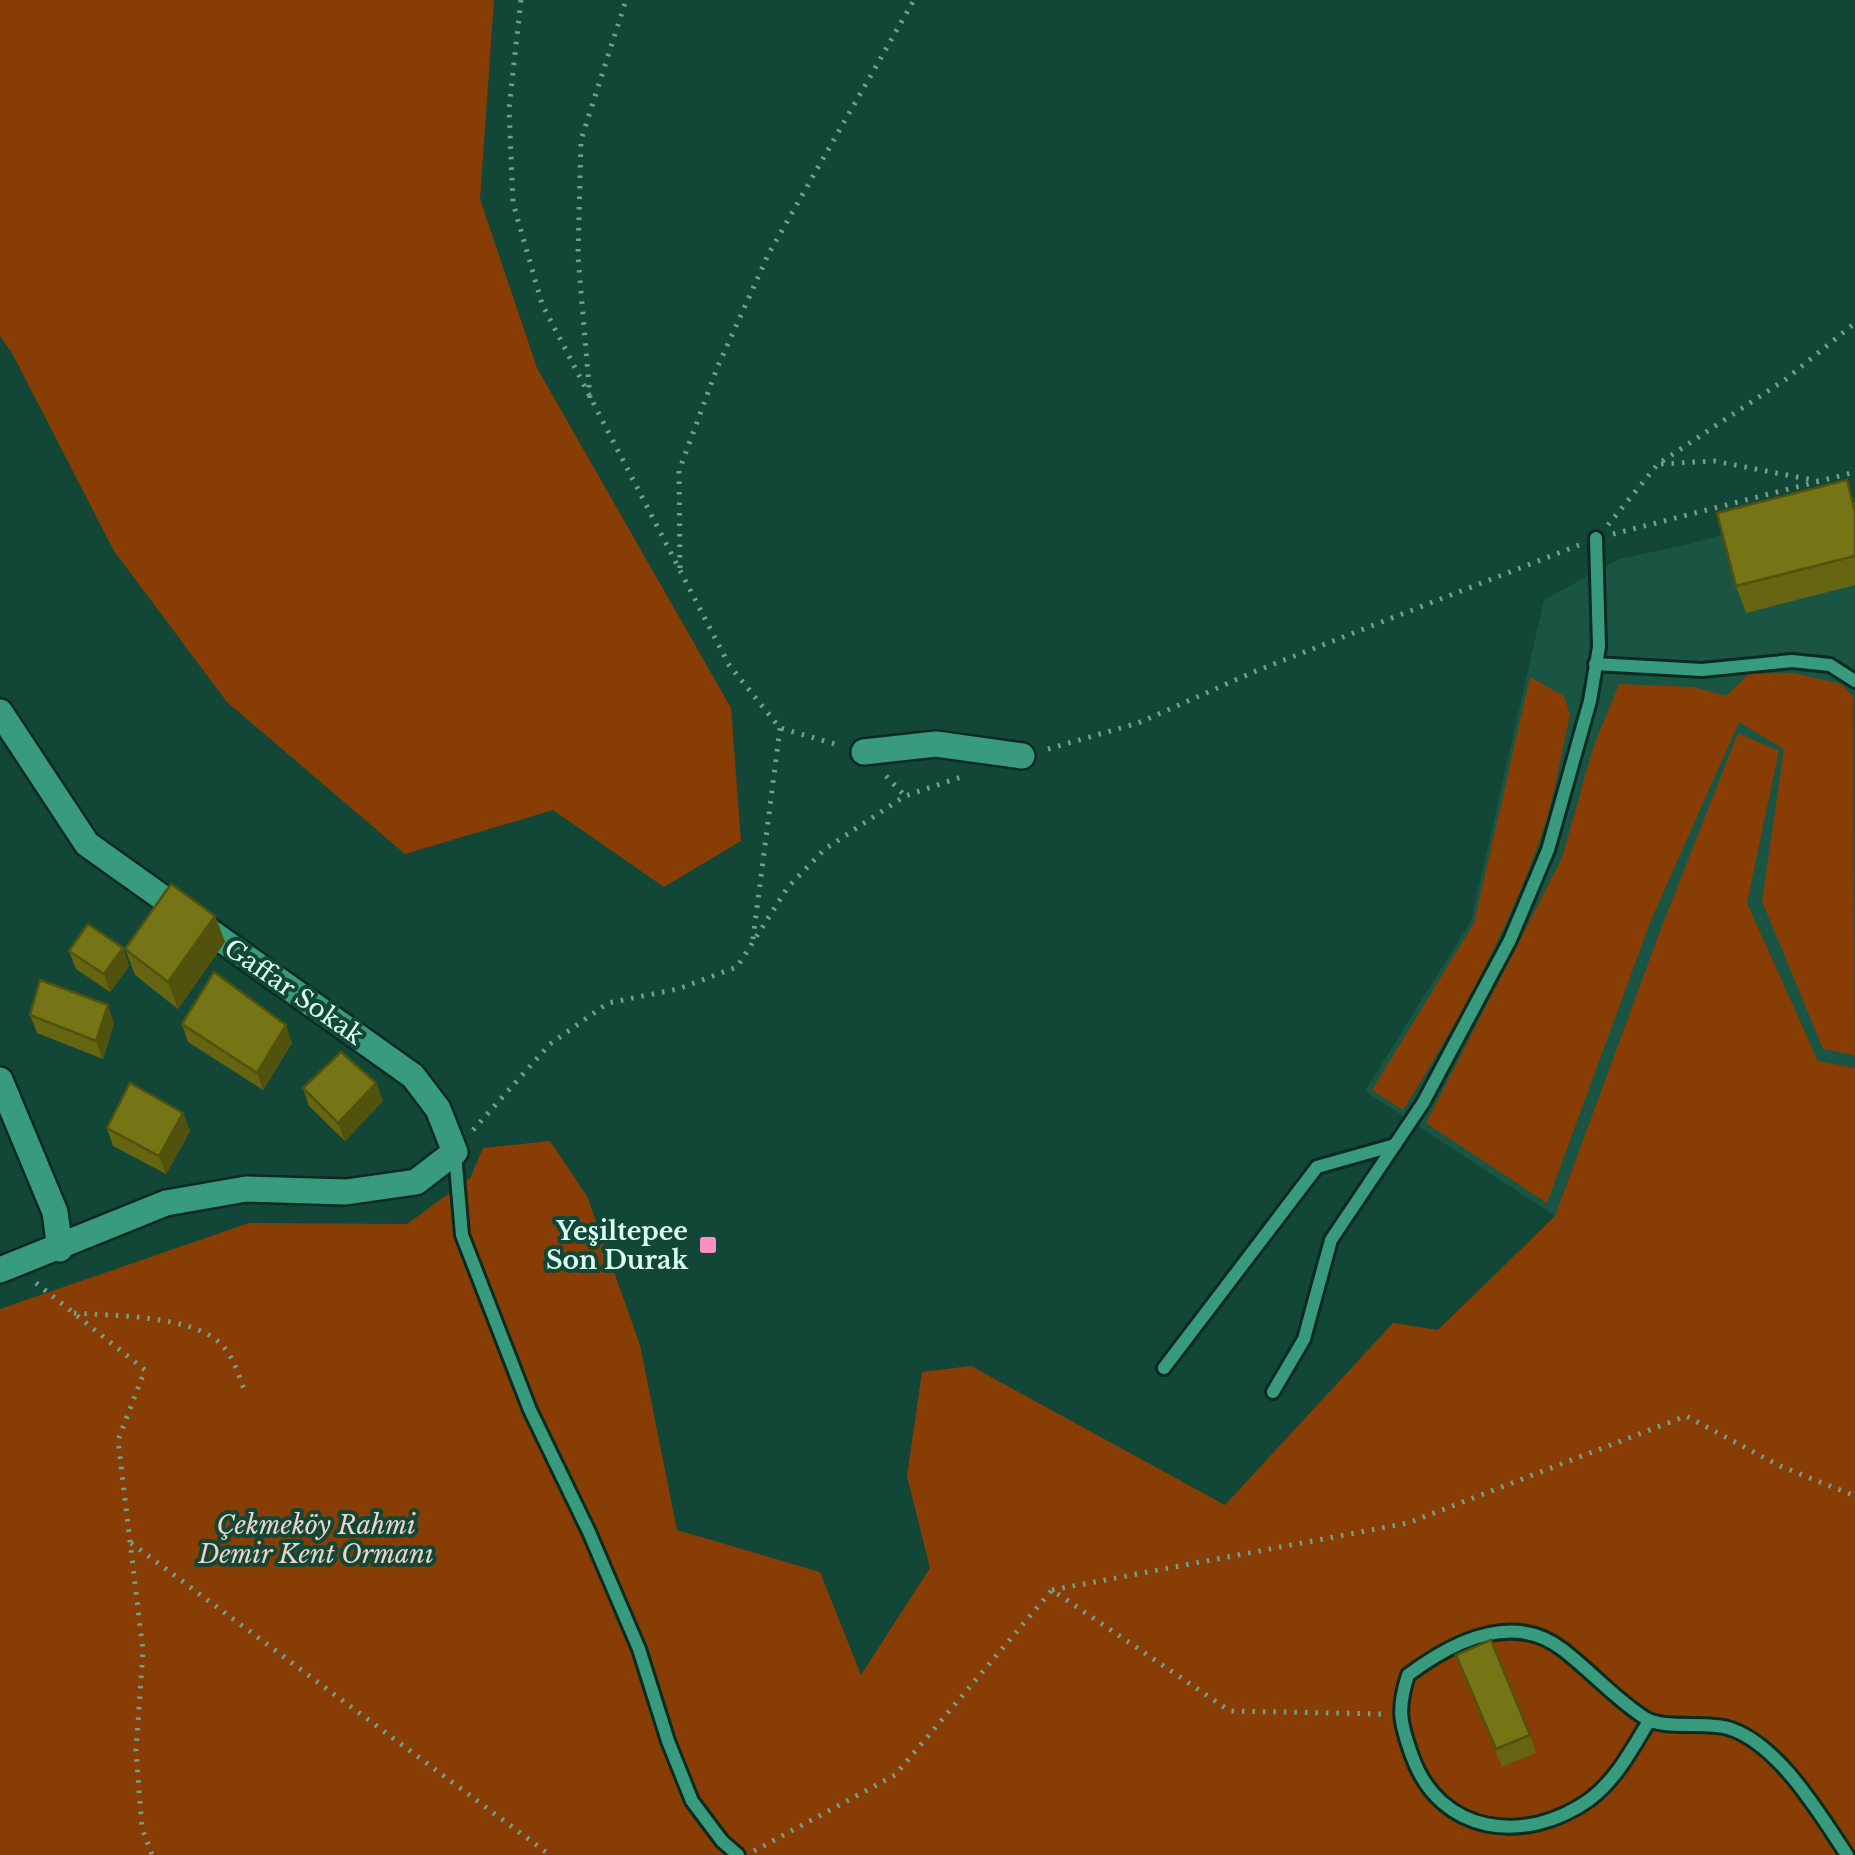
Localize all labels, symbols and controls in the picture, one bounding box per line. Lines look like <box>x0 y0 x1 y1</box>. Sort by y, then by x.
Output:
street label: Gaffar Sokak <box>218 932 370 1052</box>
place label: Yeşiltepee Son Durak <box>546 1216 688 1276</box>
marker: Yeşiltepee Son Durak <box>697 1234 719 1256</box>
park label: Çekmeköy Rahmi Demir Kent Ormanı <box>197 1510 434 1570</box>

